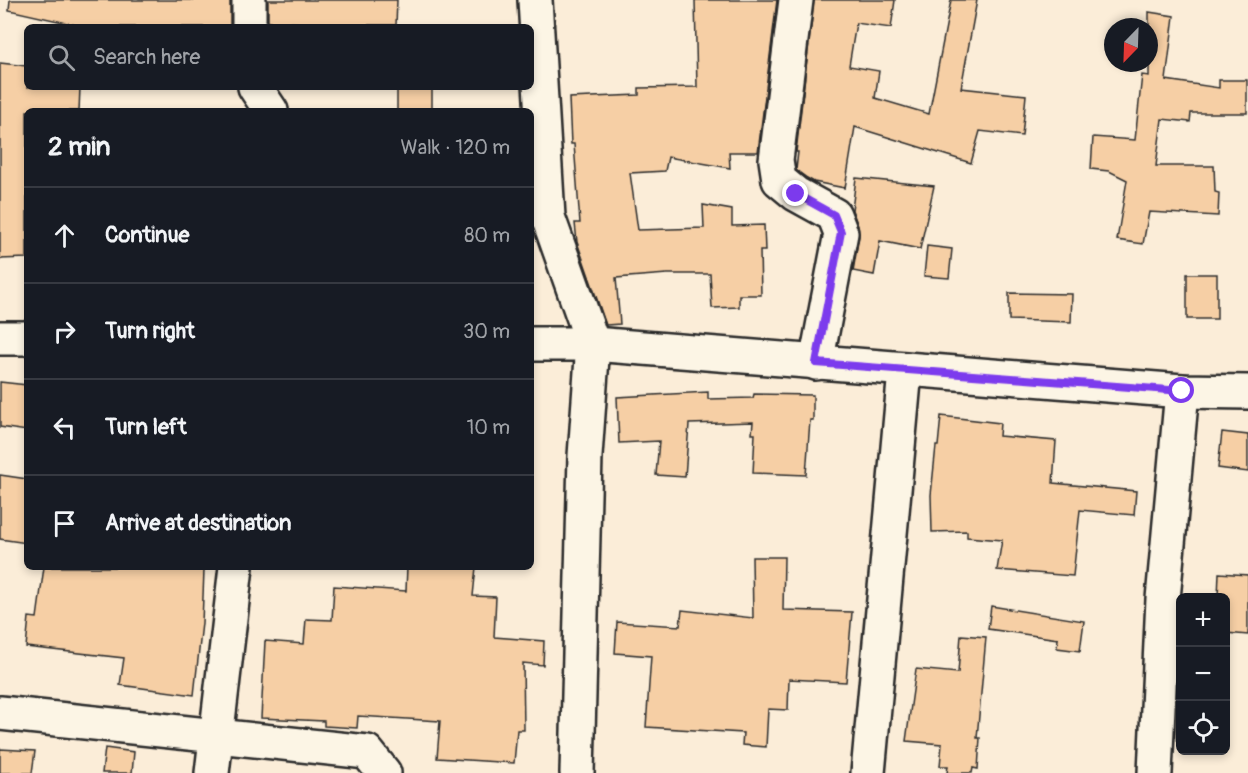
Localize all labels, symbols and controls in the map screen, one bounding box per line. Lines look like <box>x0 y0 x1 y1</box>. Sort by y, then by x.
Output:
north arrow <box>1104 18 1158 72</box>
search box <box>24 24 534 90</box>
icon: search <box>45 41 78 74</box>
text: Search here <box>93 43 200 71</box>
text: 2 min <box>48 131 110 163</box>
text: Walk · 120 m <box>401 135 510 160</box>
route end <box>782 180 808 206</box>
icon: ahead <box>48 219 81 252</box>
text: Continue <box>105 221 189 249</box>
text: 80 m <box>464 223 510 248</box>
icon: right <box>48 315 81 348</box>
text: Turn right <box>105 317 195 345</box>
text: 30 m <box>463 319 510 344</box>
route start <box>1168 377 1194 403</box>
icon: left <box>48 411 81 444</box>
text: Turn left <box>105 413 187 441</box>
text: 10 m <box>466 415 510 440</box>
icon: arrive <box>48 507 81 540</box>
text: Arrive at destination <box>105 509 291 537</box>
map controls <box>1176 593 1230 755</box>
button: + <box>1176 593 1230 647</box>
button: − <box>1176 647 1230 701</box>
button: locate <box>1176 701 1230 755</box>

